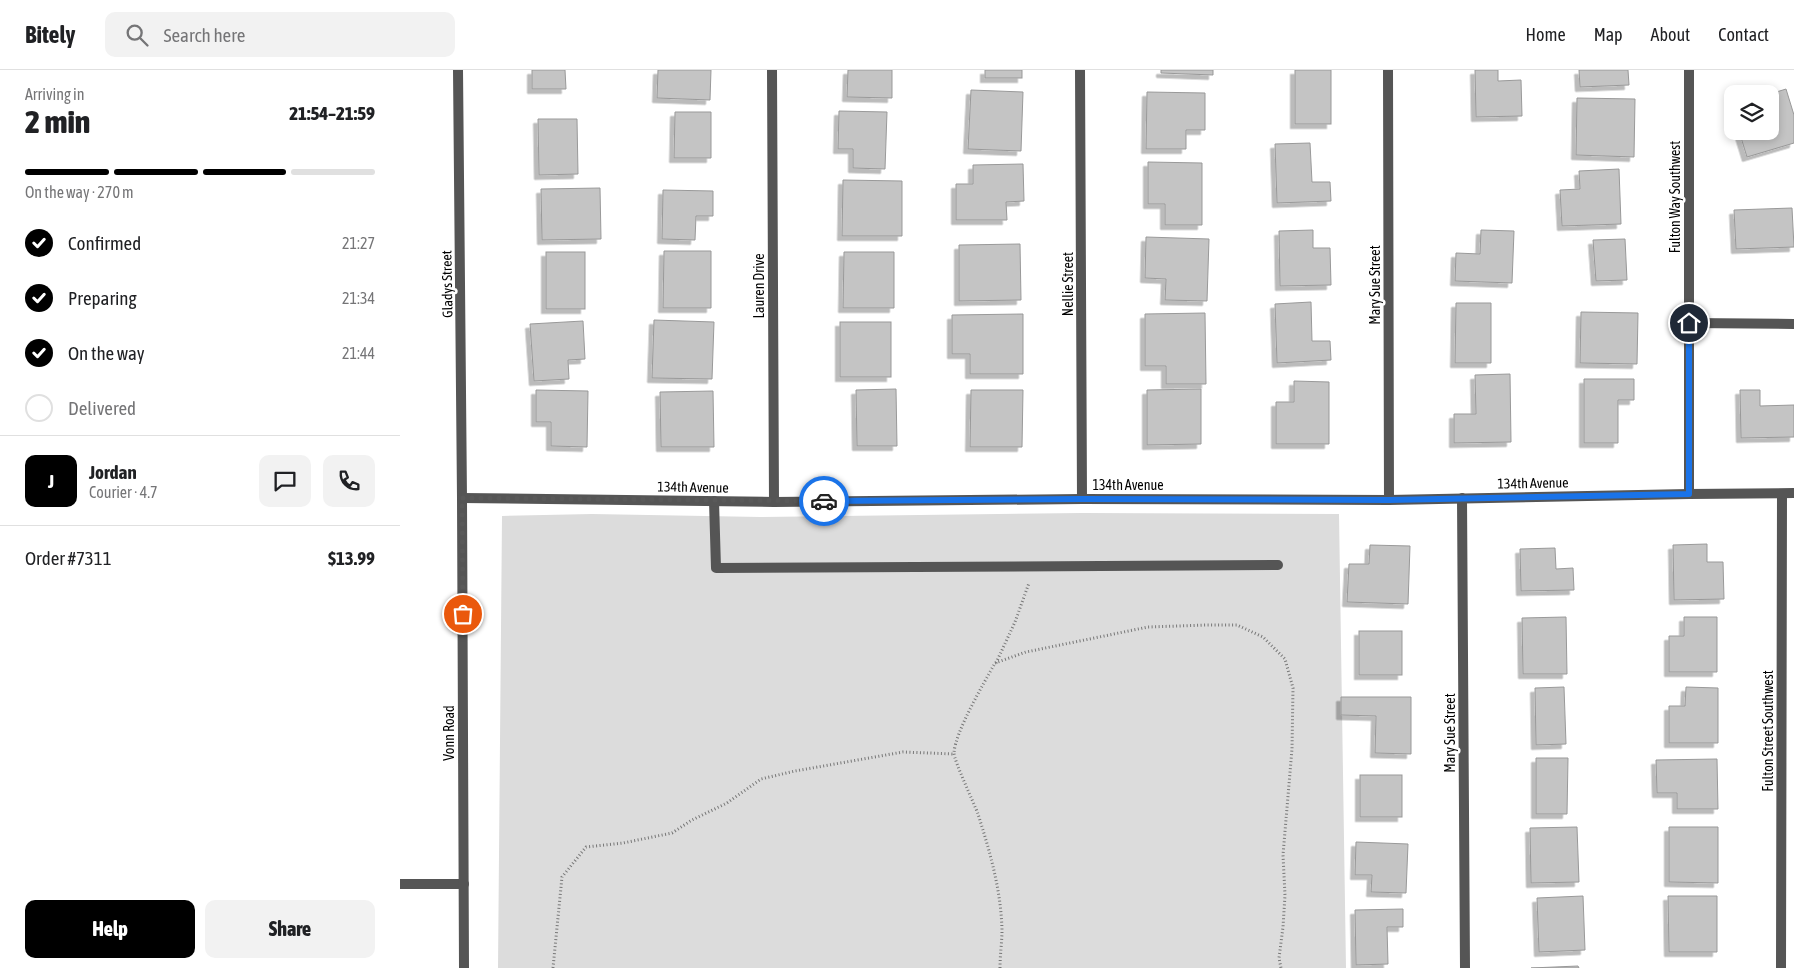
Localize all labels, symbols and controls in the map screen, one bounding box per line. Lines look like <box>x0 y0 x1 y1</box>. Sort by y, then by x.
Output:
search box <box>105 12 455 57</box>
text: Bitely <box>25 21 75 48</box>
icon: search <box>123 21 151 49</box>
text: Search here <box>163 24 245 46</box>
text: Home <box>1526 24 1566 45</box>
text: Map <box>1594 24 1623 45</box>
text: About <box>1651 24 1690 45</box>
text: Contact <box>1718 24 1769 45</box>
text: Arriving in <box>25 85 85 103</box>
map controls <box>1724 85 1779 140</box>
button: layers <box>1724 85 1779 140</box>
text: 21:54–21:59 <box>289 102 375 124</box>
text: 2 min <box>25 103 90 140</box>
street label: Fulton Way Southwest <box>1667 141 1683 253</box>
text: On the way · 270 m <box>25 183 134 201</box>
icon: check <box>25 229 53 257</box>
text: Confirmed <box>68 232 141 254</box>
text: 21:27 <box>342 234 375 252</box>
street label: Mary Sue Street <box>1367 245 1383 325</box>
street label: Gladys Street <box>438 250 456 318</box>
street label: Nellie Street <box>1060 252 1076 316</box>
street label: Lauren Drive <box>751 253 767 319</box>
icon: check <box>25 284 53 312</box>
text: Preparing <box>68 287 137 309</box>
text: 21:34 <box>342 289 375 307</box>
pin <box>1668 302 1710 344</box>
icon: home <box>1675 309 1703 337</box>
icon: check <box>25 339 53 367</box>
text: On the way <box>68 342 145 364</box>
text: 21:44 <box>342 344 375 362</box>
text: Delivered <box>68 397 136 419</box>
button: chat <box>259 455 311 507</box>
button: phone <box>323 455 375 507</box>
text: Jordan <box>89 461 137 483</box>
text: J <box>48 470 54 492</box>
street label: 134th Avenue <box>1497 474 1569 492</box>
courier <box>799 476 849 526</box>
street label: 134th Avenue <box>1092 477 1164 493</box>
street label: 134th Avenue <box>657 478 729 496</box>
text: Courier · 4.7 <box>89 483 158 501</box>
icon: car <box>810 487 838 515</box>
text: Order #7311 <box>25 547 112 569</box>
text: $13.99 <box>328 547 375 569</box>
pin <box>442 593 484 635</box>
icon: bag <box>449 600 477 628</box>
street label: Fulton Street Southwest <box>1760 670 1776 792</box>
street label: Mary Sue Street <box>1442 693 1458 773</box>
street label: Vonn Road <box>441 705 457 761</box>
button: Help <box>25 900 195 958</box>
button: Share <box>205 900 375 958</box>

